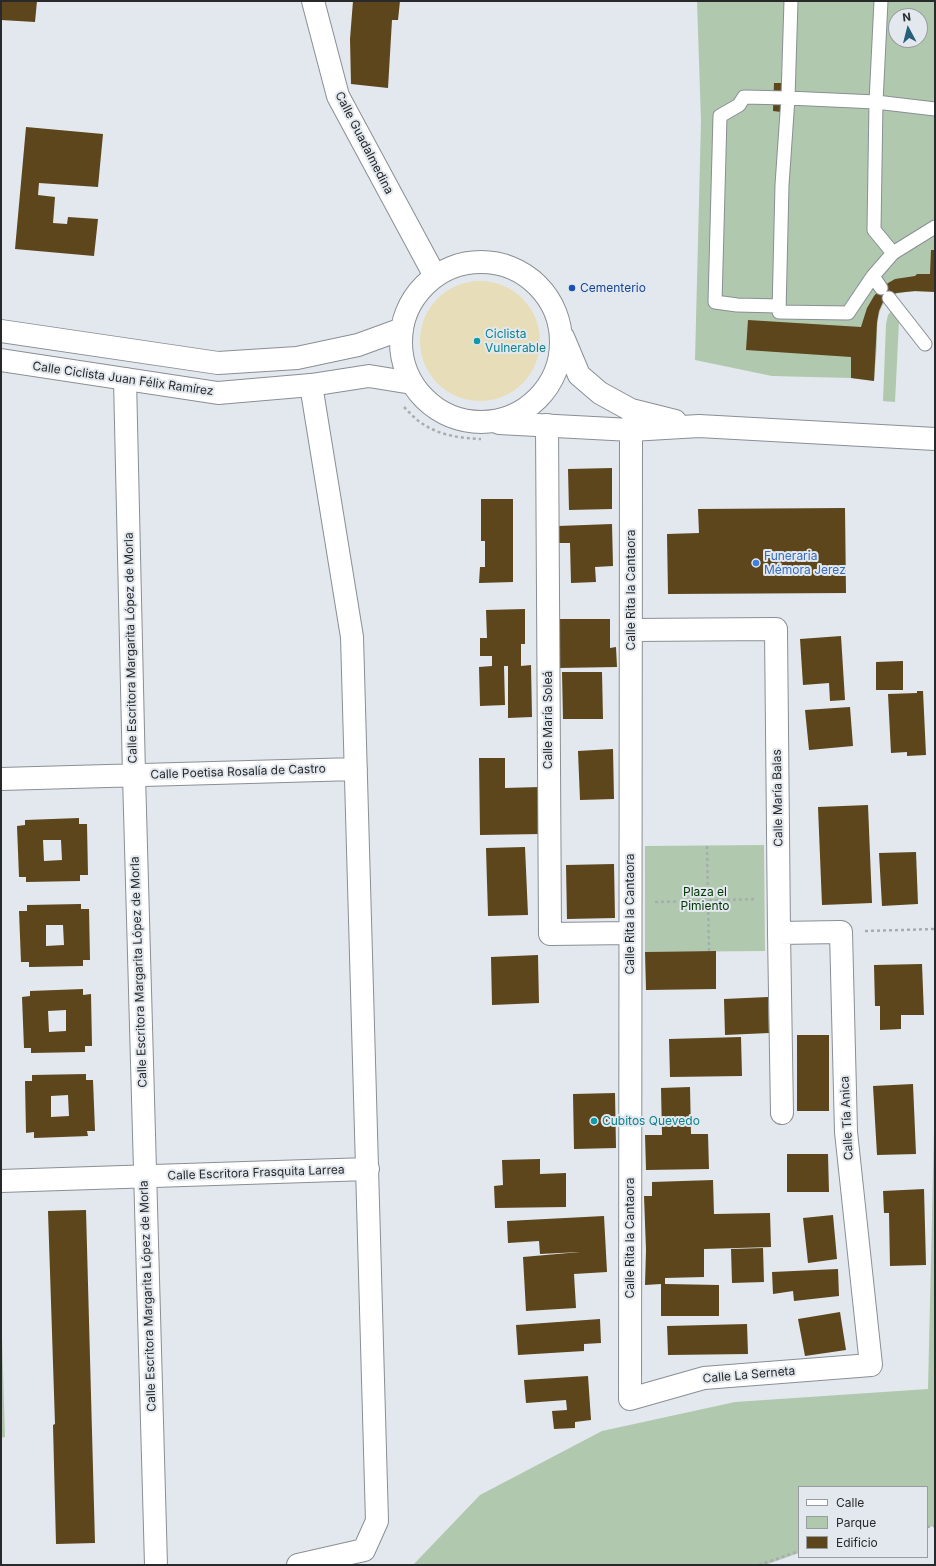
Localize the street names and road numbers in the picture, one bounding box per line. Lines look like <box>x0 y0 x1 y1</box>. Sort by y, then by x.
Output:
street label: Calle Guadalmedina <box>332 89 396 197</box>
street label: Calle Ciclista Juan Félix Ramírez <box>32 359 214 399</box>
street label: Calle Rita la Cantaora <box>624 529 638 651</box>
street label: Calle Escritora Margarita López de Morla <box>122 532 140 764</box>
street label: Calle María Soleá <box>541 671 555 769</box>
street label: Calle María Balas <box>770 749 786 847</box>
street label: Calle Poetisa Rosalía de Castro <box>150 762 326 782</box>
street label: Calle Rita la Cantaora <box>623 853 637 975</box>
street label: Calle Escritora Margarita López de Morla <box>128 856 150 1088</box>
street label: Calle Tía Anica <box>838 1075 856 1161</box>
street label: Calle Escritora Frasquita Larrea <box>167 1163 345 1183</box>
street label: Calle Rita la Cantaora <box>623 1177 637 1299</box>
street label: Calle Escritora Margarita López de Morla <box>137 1180 159 1412</box>
street label: Calle La Serneta <box>702 1364 796 1386</box>

